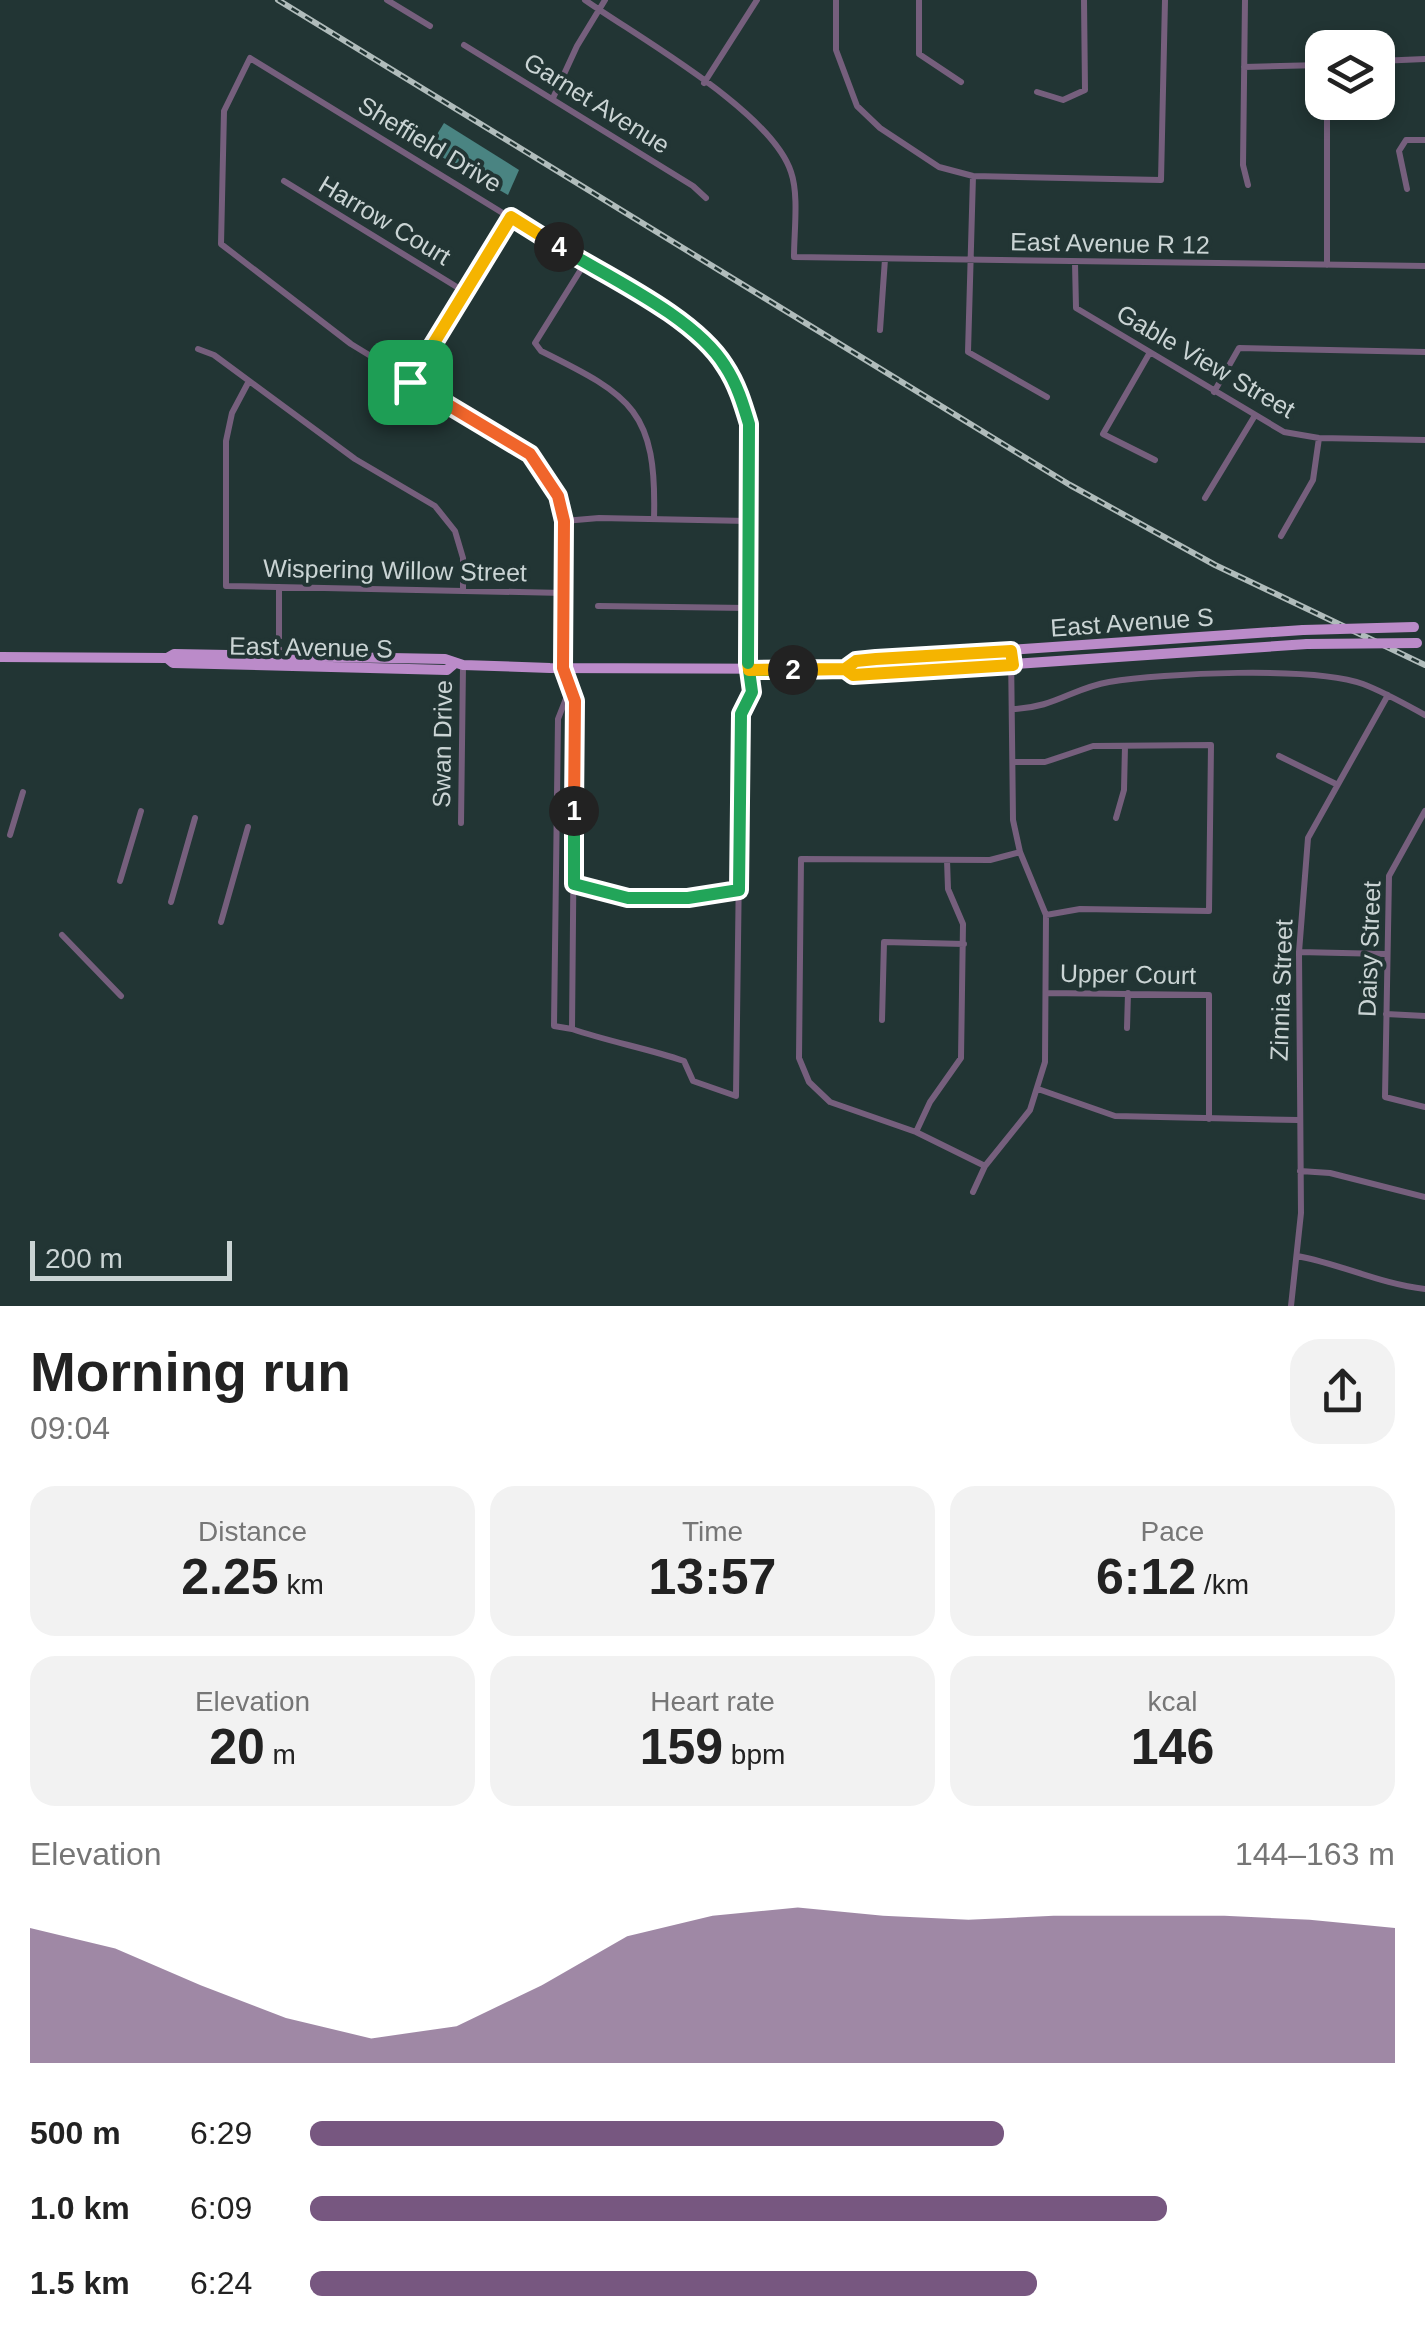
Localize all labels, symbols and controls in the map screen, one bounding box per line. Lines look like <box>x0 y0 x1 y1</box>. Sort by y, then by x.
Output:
map controls <box>1305 30 1395 120</box>
button: layers <box>1305 30 1395 120</box>
street label: Garnet Avenue <box>519 47 675 159</box>
street label: Sheffield Drive <box>353 90 507 198</box>
street label: Harrow Court <box>314 170 456 270</box>
pin: 4 <box>534 222 584 272</box>
street label: East Avenue R 12 <box>1010 227 1210 259</box>
text: 4 <box>551 231 567 262</box>
street label: Gable View Street <box>1112 299 1300 423</box>
pin <box>368 340 453 425</box>
icon: arrive <box>383 355 438 410</box>
street label: Wispering Willow Street <box>263 554 527 586</box>
street label: East Avenue S <box>1049 602 1215 642</box>
street label: East Avenue S <box>229 632 393 662</box>
pin: 2 <box>768 645 818 695</box>
text: 2 <box>785 654 801 685</box>
street label: Swan Drive <box>427 680 457 808</box>
pin: 1 <box>549 786 599 836</box>
text: 1 <box>566 795 582 826</box>
street label: Daisy Street <box>1353 880 1385 1018</box>
street label: Zinnia Street <box>1265 919 1297 1061</box>
street label: Upper Court <box>1060 959 1196 989</box>
scale bar <box>30 1236 232 1280</box>
text: 200 m <box>45 1243 123 1274</box>
button: share <box>1290 1339 1395 1444</box>
text: Morning run <box>30 1341 351 1403</box>
text: 09:04 <box>30 1410 110 1446</box>
text: Distance <box>198 1516 307 1547</box>
text: Time <box>682 1516 743 1547</box>
text: Pace <box>1141 1516 1204 1547</box>
text: 2.25 <box>181 1549 279 1605</box>
text: 13:57 <box>649 1549 776 1605</box>
text: 6:12 <box>1096 1549 1196 1605</box>
text: km <box>279 1569 324 1600</box>
text: /km <box>1196 1569 1249 1600</box>
text: Elevation <box>195 1686 310 1717</box>
text: Heart rate <box>650 1686 775 1717</box>
text: kcal <box>1148 1686 1197 1717</box>
text: 20 <box>209 1719 265 1775</box>
text: 159 <box>640 1719 723 1775</box>
text: 146 <box>1131 1719 1214 1775</box>
text: m <box>265 1739 296 1770</box>
text: bpm <box>723 1739 785 1770</box>
text: Elevation <box>30 1836 162 1872</box>
text: 144–163 m <box>1235 1836 1395 1872</box>
text: 500 m <box>30 2115 121 2151</box>
text: 6:29 <box>190 2115 252 2151</box>
text: 1.0 km <box>30 2190 130 2226</box>
text: 6:09 <box>190 2190 252 2226</box>
text: 1.5 km <box>30 2265 130 2301</box>
text: 6:24 <box>190 2265 252 2301</box>

